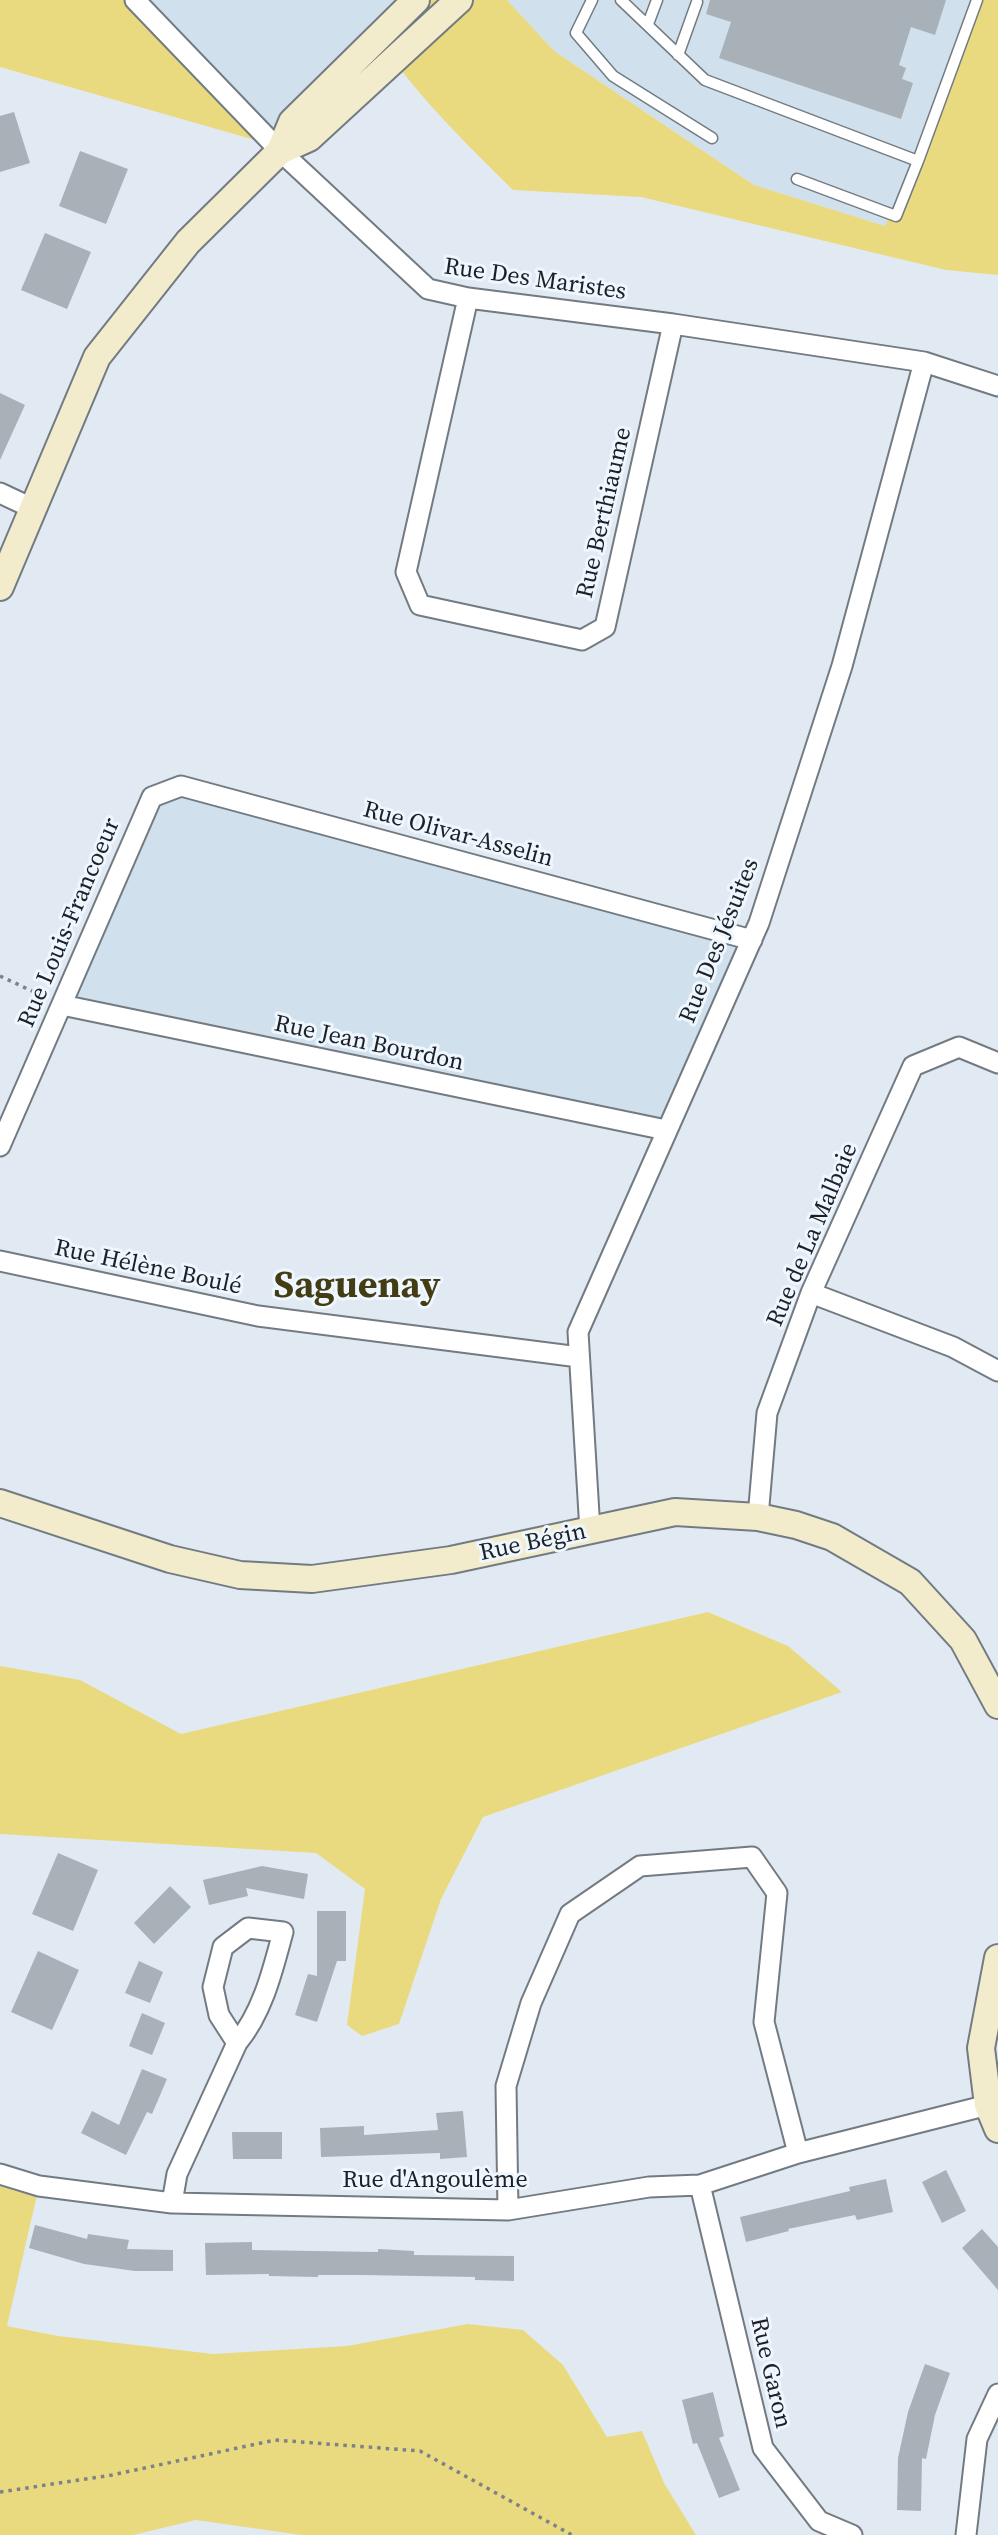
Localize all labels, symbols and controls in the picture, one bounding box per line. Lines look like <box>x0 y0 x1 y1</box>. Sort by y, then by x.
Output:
street label: Rue Des Maristes <box>442 253 628 307</box>
street label: Rue Berthiaume <box>571 425 639 601</box>
street label: Rue Olivar-Asselin <box>360 796 556 874</box>
street label: Rue Louis-Francoeur <box>13 814 127 1032</box>
street label: Rue Des Jésuites <box>674 854 766 1028</box>
street label: Rue Jean Bourdon <box>272 1010 466 1078</box>
street label: Rue de La Malbaie <box>761 1139 865 1331</box>
street label: Rue Hélène Boulé <box>52 1234 244 1302</box>
district label: Saguenay <box>274 1264 440 1310</box>
street label: Rue Bégin <box>477 1518 589 1568</box>
street label: Rue d'Angoulème <box>342 2167 528 2195</box>
street label: Rue Garon <box>743 2315 797 2431</box>

